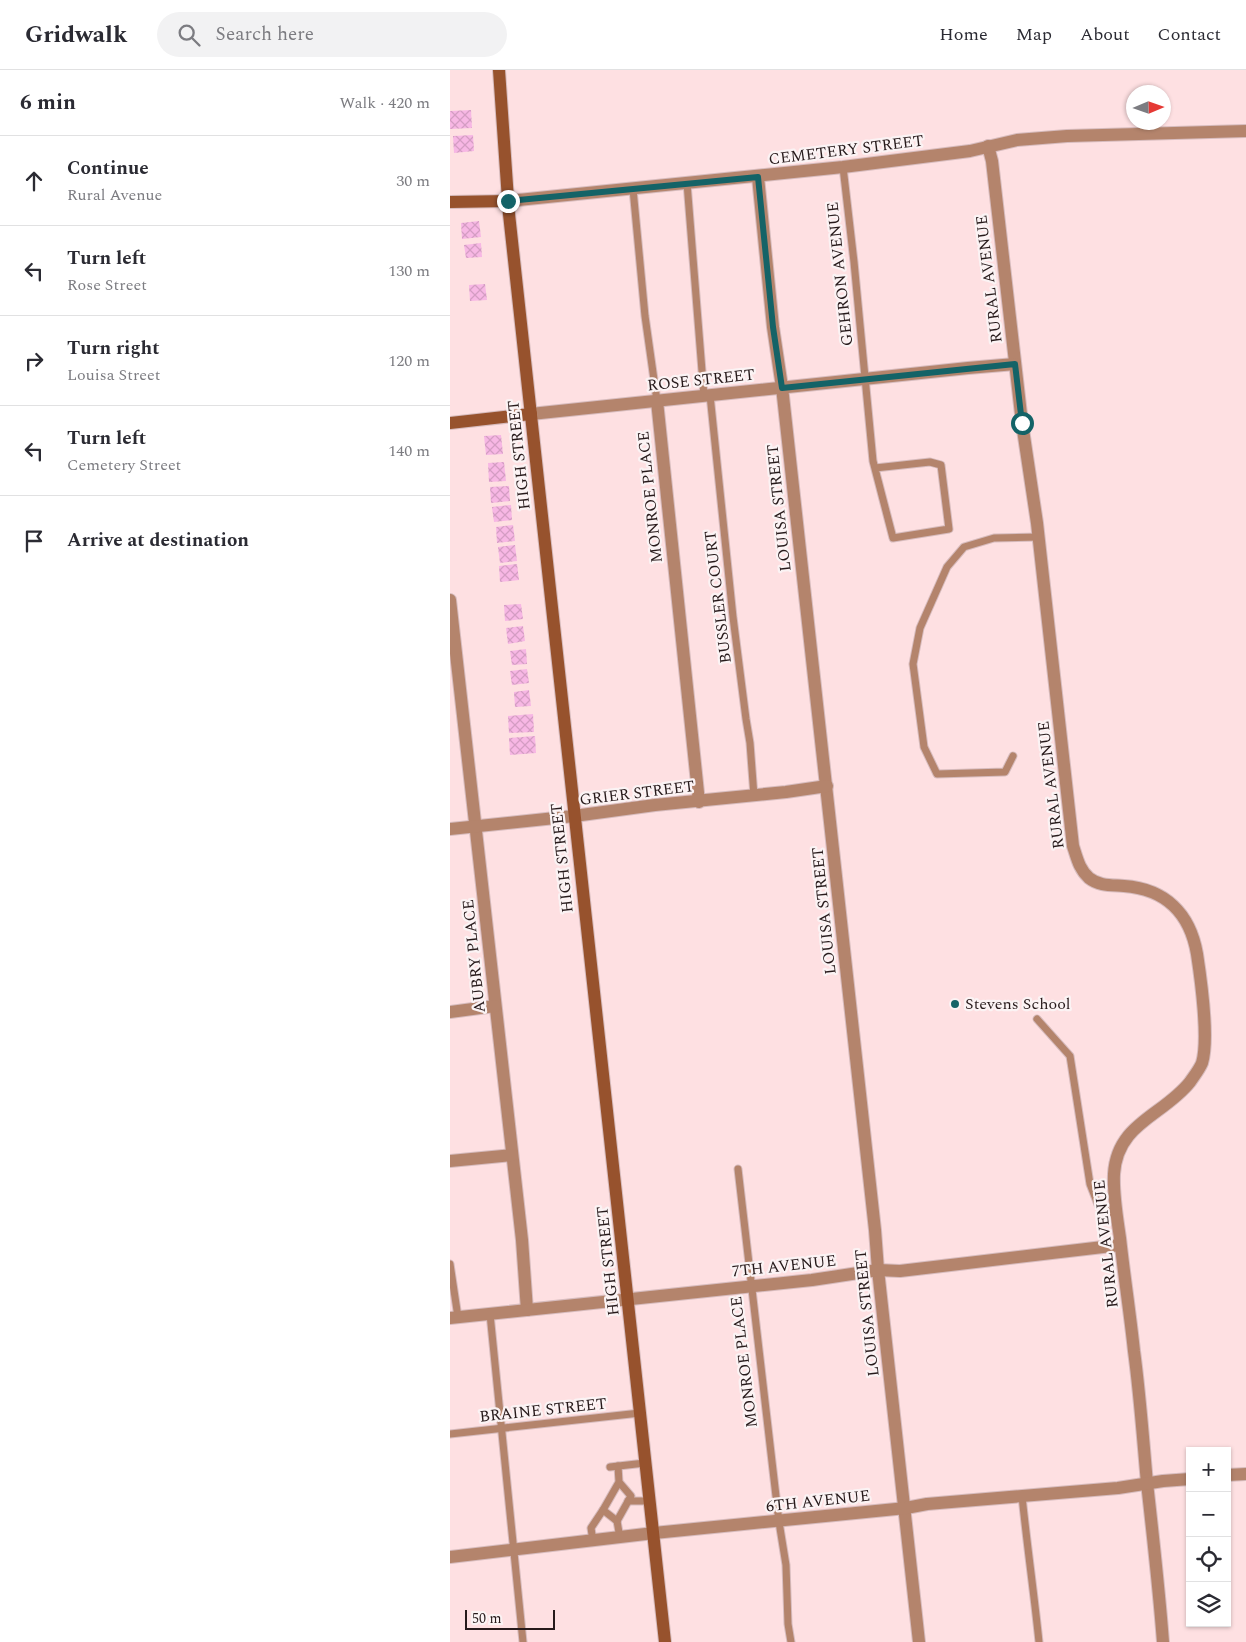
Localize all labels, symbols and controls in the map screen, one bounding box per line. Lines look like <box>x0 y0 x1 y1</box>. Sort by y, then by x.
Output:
search box <box>157 12 507 57</box>
text: Gridwalk <box>25 17 127 53</box>
text: Search here <box>215 20 314 49</box>
icon: search <box>175 21 203 49</box>
text: Home <box>939 21 988 48</box>
text: Map <box>1016 21 1052 48</box>
text: About <box>1080 21 1130 48</box>
text: Contact <box>1158 21 1221 48</box>
north arrow <box>1126 85 1171 130</box>
text: 6 min <box>20 87 76 119</box>
text: Walk · 420 m <box>339 91 430 115</box>
street label: CEMETERY STREET <box>767 129 925 171</box>
text: Continue <box>67 154 149 183</box>
icon: ahead <box>20 167 48 195</box>
text: 30 m <box>396 169 430 193</box>
text: Rural Avenue <box>67 183 162 207</box>
route end <box>497 190 520 213</box>
street label: GEHRON AVENUE <box>820 201 860 347</box>
street label: RURAL AVENUE <box>969 214 1009 344</box>
text: Turn left <box>67 244 146 273</box>
icon: left <box>20 257 48 285</box>
text: 130 m <box>388 259 430 283</box>
text: Rose Street <box>67 273 147 297</box>
text: Turn right <box>67 334 160 363</box>
icon: right <box>20 347 48 375</box>
text: 120 m <box>388 349 430 373</box>
street label: ROSE STREET <box>646 362 756 398</box>
text: Louisa Street <box>67 363 160 387</box>
street label: HIGH STREET <box>501 399 537 511</box>
route start <box>1011 412 1034 435</box>
text: Turn left <box>67 424 146 453</box>
street label: MONROE PLACE <box>631 430 669 564</box>
icon: left <box>20 437 48 465</box>
text: 140 m <box>388 439 430 463</box>
street label: LOUISA STREET <box>760 443 798 573</box>
text: Cemetery Street <box>67 453 181 477</box>
text: Arrive at destination <box>67 526 249 555</box>
icon: arrive <box>20 527 48 555</box>
street label: BUSSLER COURT <box>698 529 738 665</box>
street label: RURAL AVENUE <box>1031 720 1071 850</box>
street label: GRIER STREET <box>578 774 696 812</box>
street label: HIGH STREET <box>544 802 580 914</box>
street label: LOUISA STREET <box>805 846 843 976</box>
street label: AUBRY PLACE <box>456 898 492 1014</box>
place label: Stevens School <box>965 992 1071 1016</box>
marker: Stevens School <box>949 998 961 1010</box>
street label: RURAL AVENUE <box>1087 1179 1125 1309</box>
street label: HIGH STREET <box>590 1205 626 1317</box>
street label: LOUISA STREET <box>848 1248 886 1378</box>
street label: 7TH AVENUE <box>731 1249 837 1283</box>
street label: MONROE PLACE <box>724 1295 764 1429</box>
street label: BRAINE STREET <box>478 1391 608 1429</box>
map controls <box>1186 1447 1231 1627</box>
button: + <box>1186 1447 1231 1492</box>
street label: 6TH AVENUE <box>765 1484 871 1518</box>
button: − <box>1186 1492 1231 1537</box>
button: locate <box>1186 1537 1231 1582</box>
button: layers <box>1186 1582 1231 1627</box>
scale bar <box>465 1607 555 1630</box>
text: 50 m <box>472 1608 502 1629</box>

